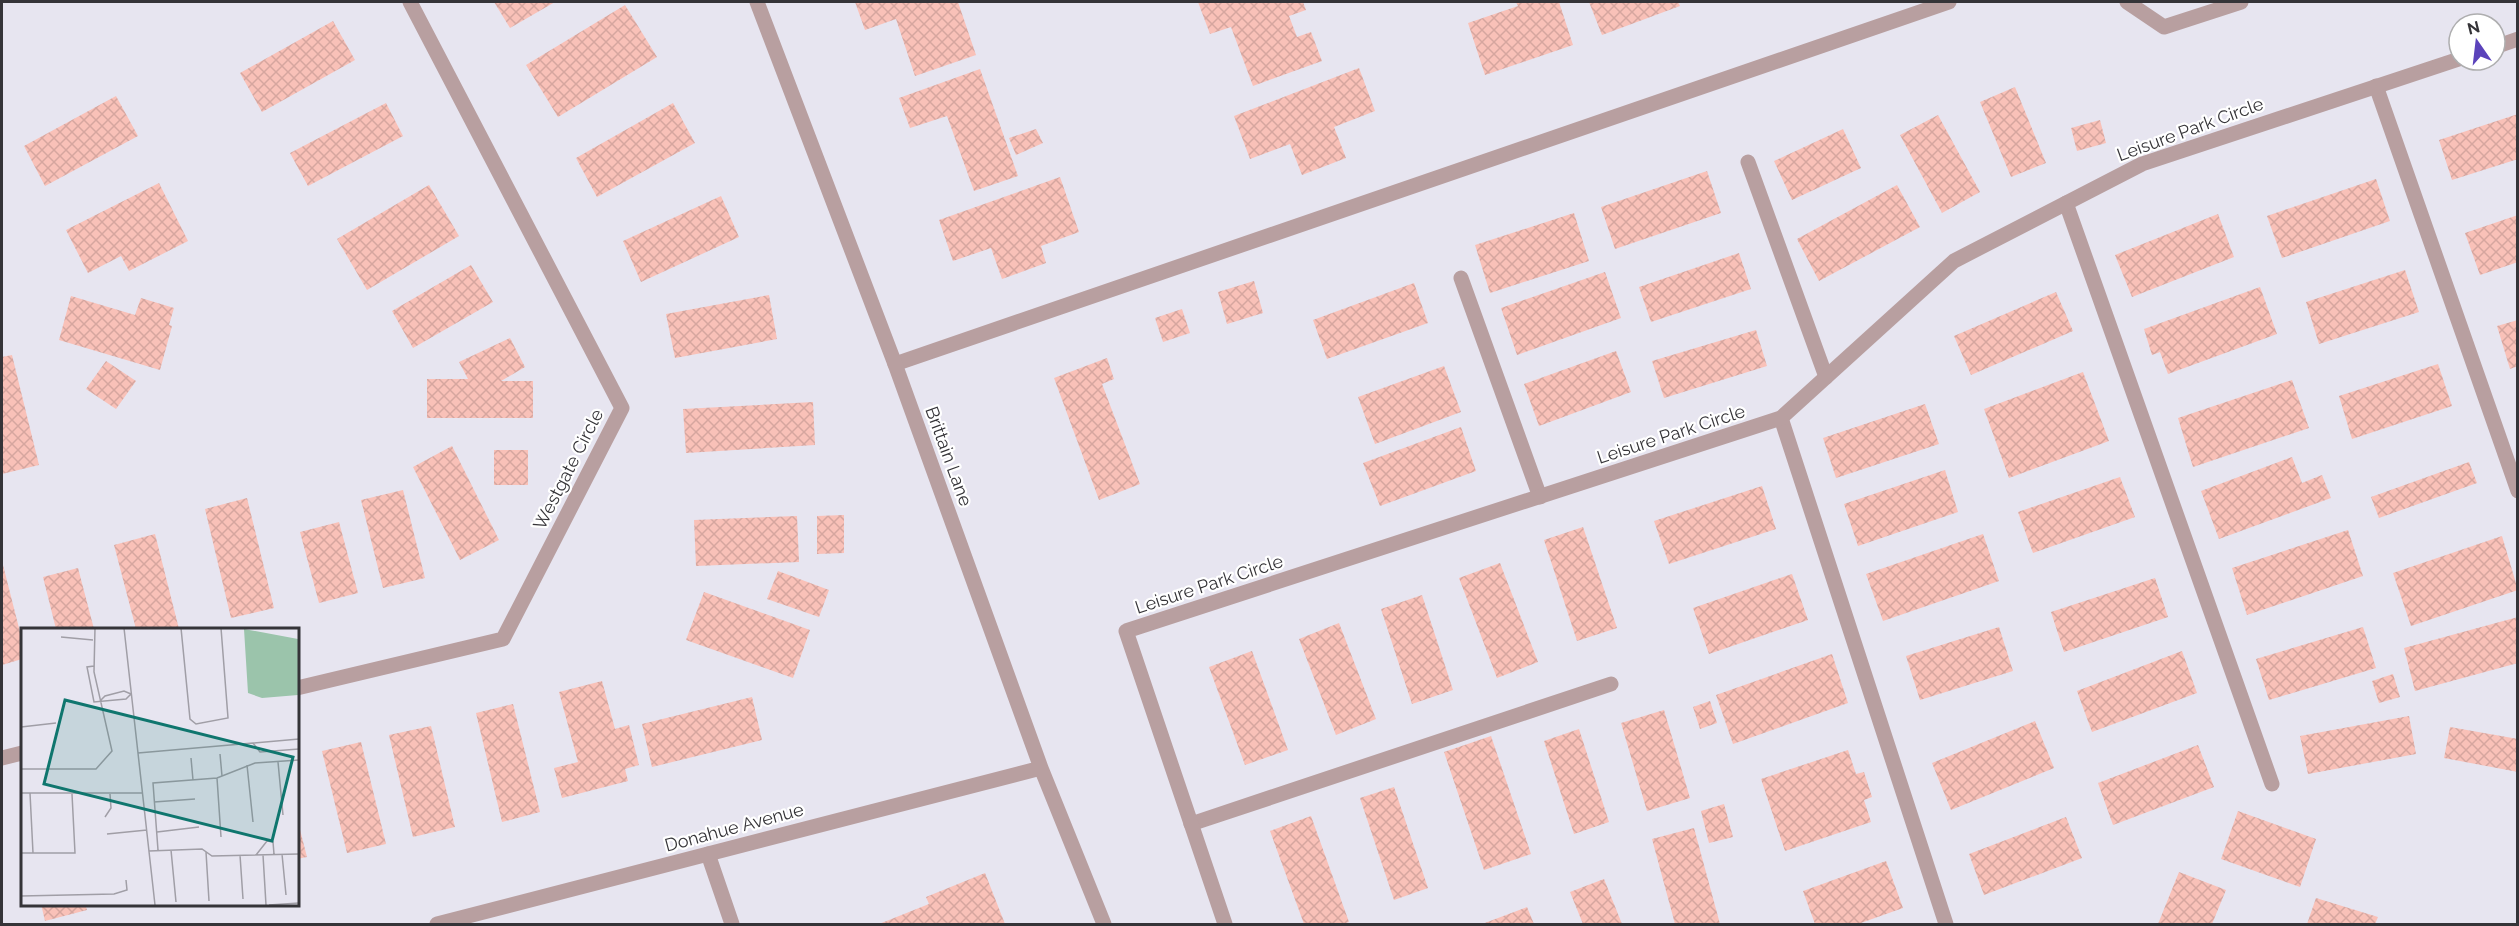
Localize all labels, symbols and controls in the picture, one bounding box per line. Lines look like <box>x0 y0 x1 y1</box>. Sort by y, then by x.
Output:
north arrow <box>2447 12 2507 72</box>
text: N <box>2465 17 2482 39</box>
street label: Leisure Park Circle <box>2114 93 2267 165</box>
street label: Leisure Park Circle <box>1594 400 1748 468</box>
street label: Brittain Lane <box>921 403 977 509</box>
street label: Westgate Circle <box>529 405 608 533</box>
street label: Leisure Park Circle <box>1132 550 1286 618</box>
inset map <box>21 628 298 905</box>
street label: Donahue Avenue <box>662 798 806 856</box>

